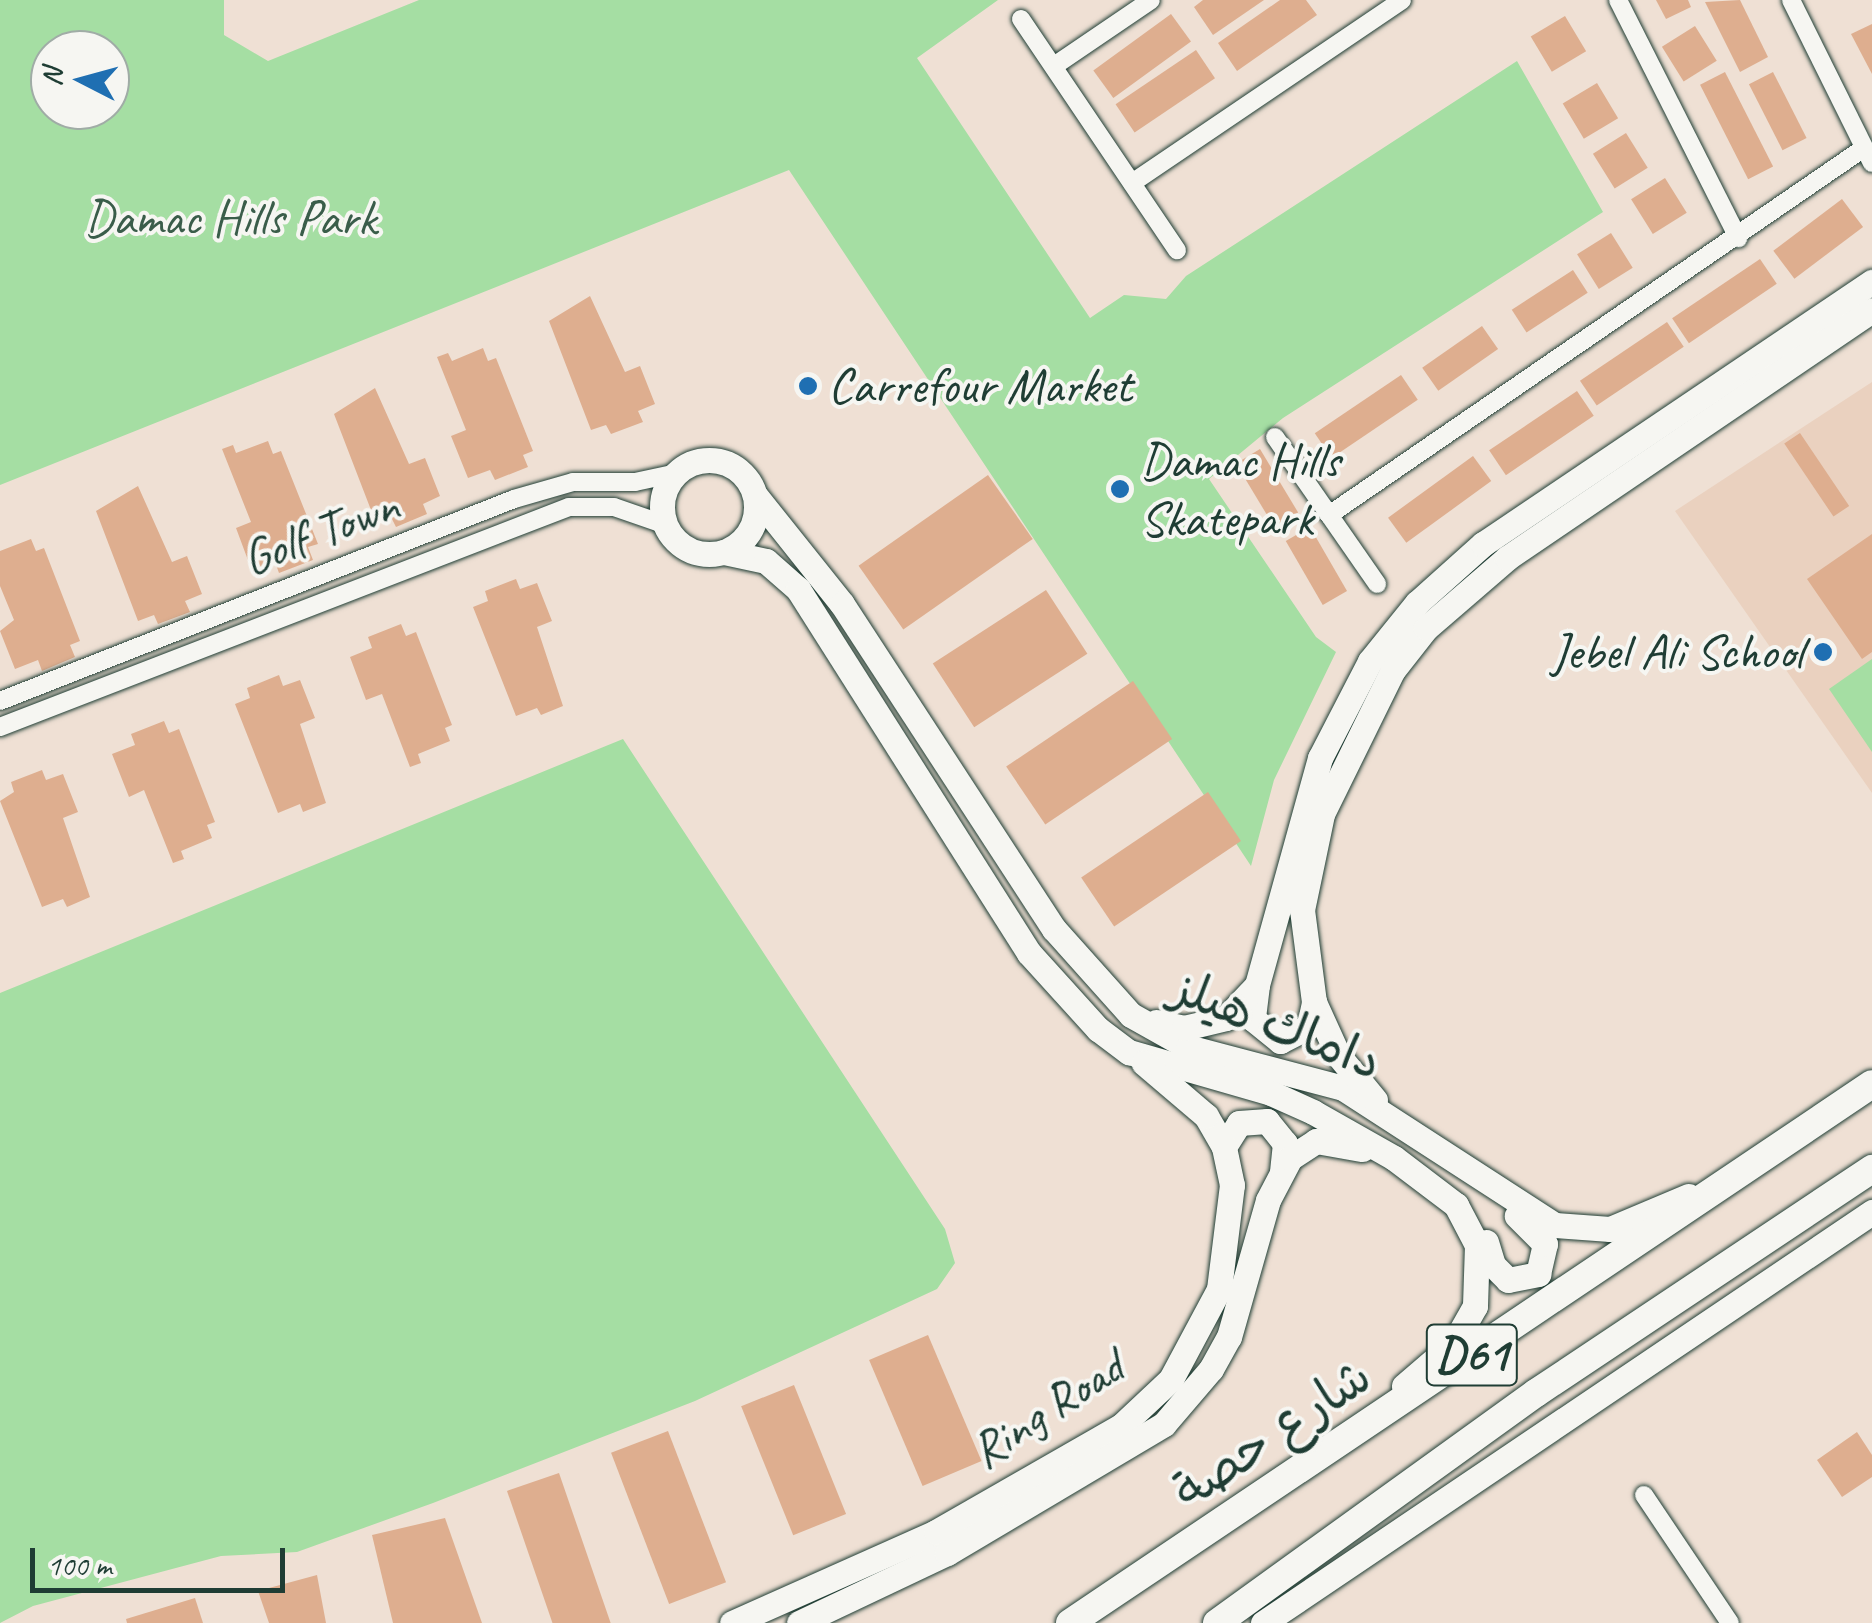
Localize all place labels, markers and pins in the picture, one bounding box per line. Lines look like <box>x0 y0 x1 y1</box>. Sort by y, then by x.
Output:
place label: Carrefour Market <box>828 356 1133 416</box>
marker: Carrefour Market <box>797 375 819 397</box>
place label: Damac Hills Skatepark <box>1140 430 1340 548</box>
marker: Damac Hills Skatepark <box>1109 478 1131 500</box>
place label: Jebel Ali School <box>1551 622 1803 682</box>
marker: Jebel Ali School <box>1812 641 1834 663</box>

